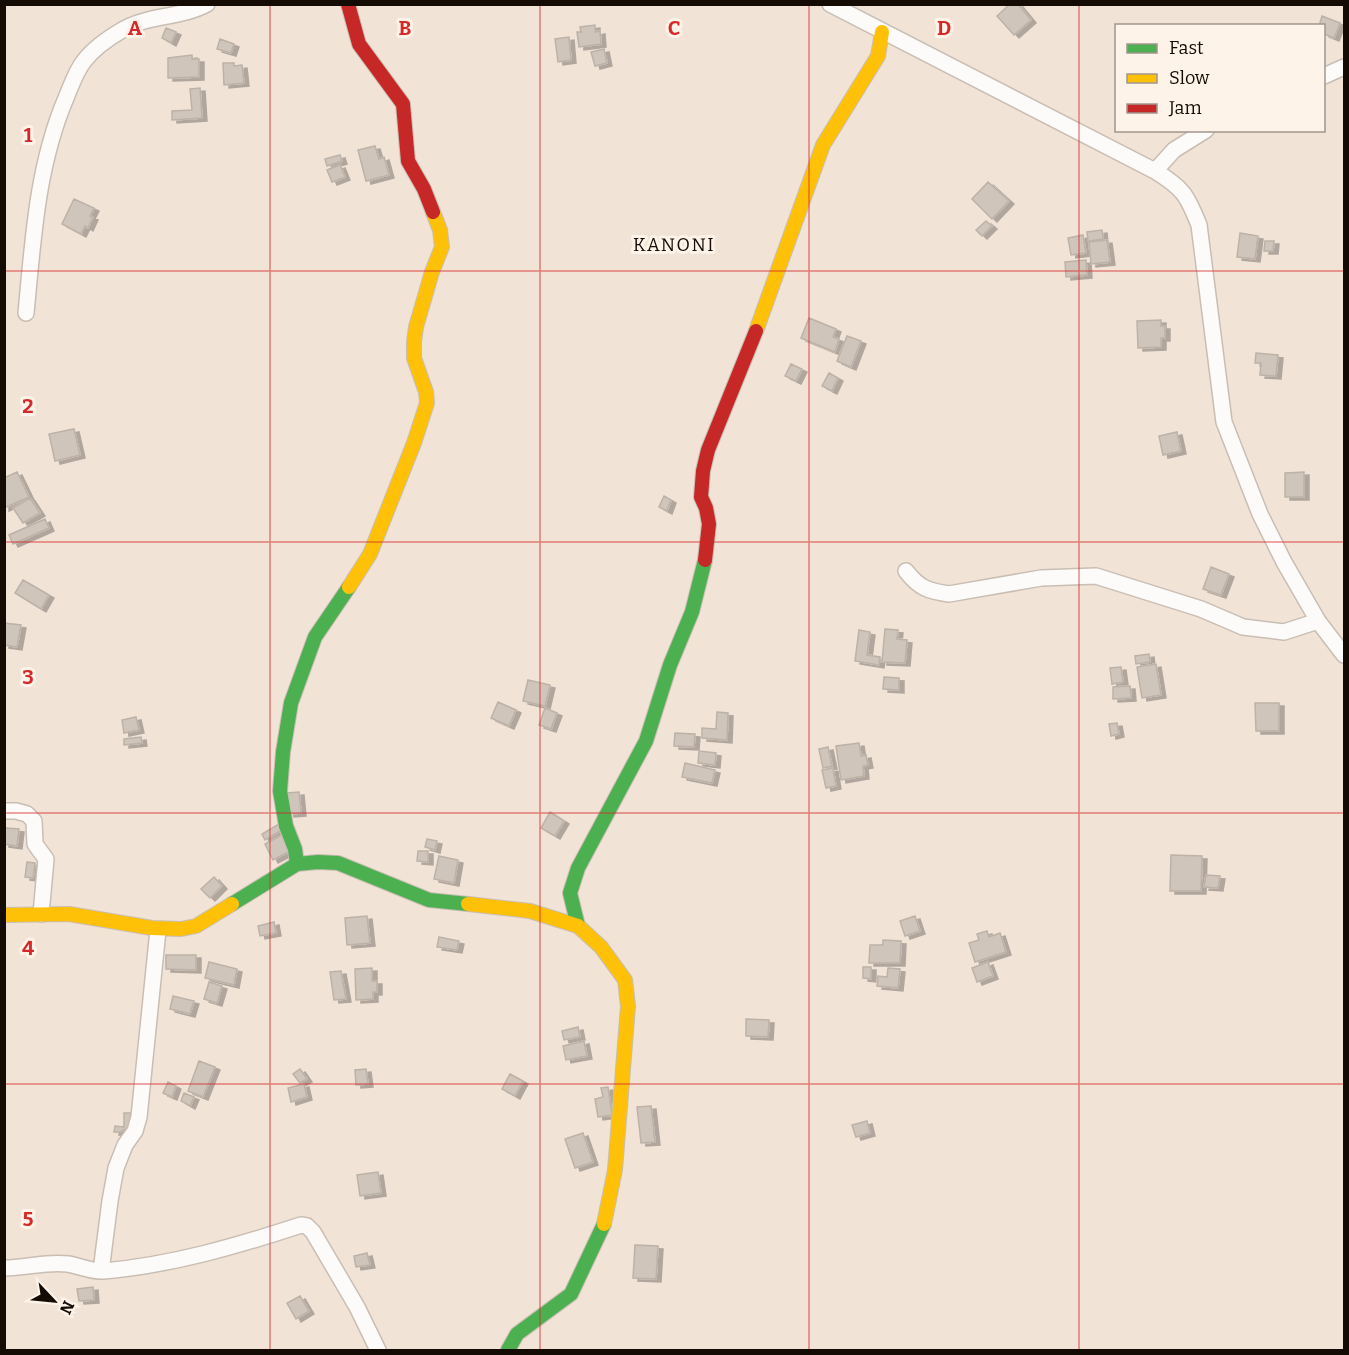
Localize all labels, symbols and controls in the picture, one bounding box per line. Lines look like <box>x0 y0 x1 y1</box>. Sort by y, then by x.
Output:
text: A <box>128 16 143 40</box>
text: B <box>399 16 412 40</box>
text: C <box>668 16 680 40</box>
text: D <box>937 16 951 40</box>
legend <box>1115 24 1325 132</box>
text: Fast <box>1169 37 1204 59</box>
text: Slow <box>1169 67 1210 89</box>
text: Jam <box>1168 97 1202 119</box>
text: 1 <box>24 123 33 147</box>
district label: KANONI <box>633 234 715 256</box>
text: 2 <box>22 394 34 418</box>
text: 3 <box>22 665 34 689</box>
text: 4 <box>22 936 34 960</box>
text: 5 <box>23 1207 34 1231</box>
north arrow <box>24 1271 84 1331</box>
text: N <box>56 1298 78 1317</box>

